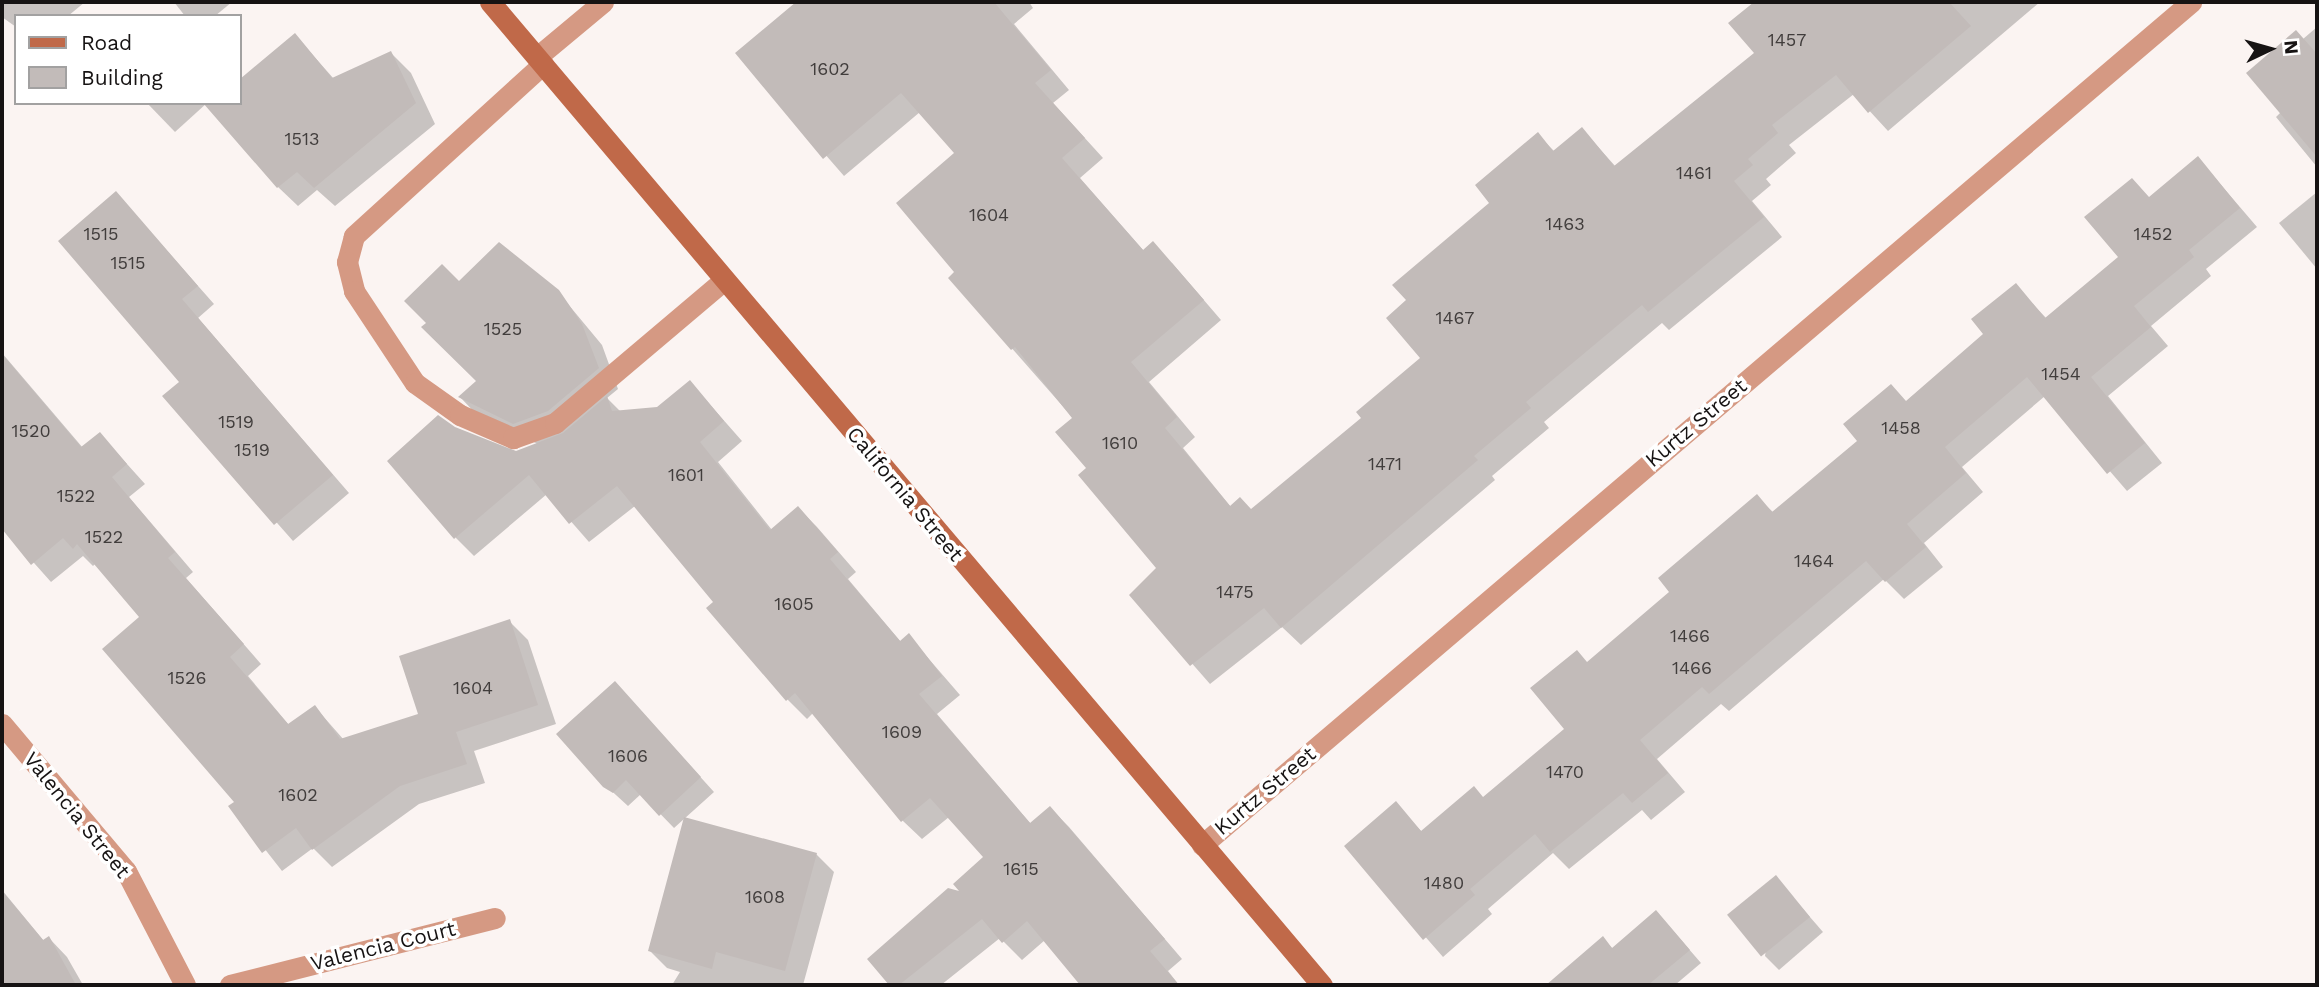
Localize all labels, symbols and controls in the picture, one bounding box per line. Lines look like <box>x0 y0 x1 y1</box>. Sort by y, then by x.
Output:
legend <box>14 14 242 105</box>
north arrow <box>2235 14 2305 84</box>
house number: 1457 <box>1768 29 1806 51</box>
text: Road <box>81 30 132 55</box>
text: N <box>2279 39 2303 55</box>
house number: 1602 <box>810 58 850 80</box>
text: Building <box>81 65 163 90</box>
house number: 1513 <box>284 128 320 150</box>
house number: 1461 <box>1676 162 1712 184</box>
house number: 1604 <box>969 204 1009 226</box>
house number: 1463 <box>1545 213 1585 235</box>
house number: 1515 <box>84 223 118 245</box>
house number: 1452 <box>2134 223 2172 245</box>
house number: 1515 <box>111 252 145 274</box>
house number: 1467 <box>1436 307 1474 329</box>
house number: 1525 <box>484 318 522 340</box>
house number: 1454 <box>2041 363 2081 385</box>
street label: Kurtz Street <box>1640 373 1752 473</box>
house number: 1519 <box>218 411 254 433</box>
house number: 1458 <box>1881 417 1921 439</box>
house number: 1520 <box>11 420 51 442</box>
street label: California Street <box>841 421 969 567</box>
house number: 1610 <box>1102 432 1138 454</box>
house number: 1519 <box>234 439 270 461</box>
house number: 1471 <box>1368 453 1402 475</box>
house number: 1601 <box>668 464 704 486</box>
house number: 1522 <box>57 485 95 507</box>
house number: 1522 <box>85 526 123 548</box>
house number: 1464 <box>1794 550 1834 572</box>
house number: 1475 <box>1216 581 1254 603</box>
house number: 1605 <box>774 593 814 615</box>
house number: 1466 <box>1670 625 1710 647</box>
house number: 1466 <box>1672 657 1712 679</box>
house number: 1526 <box>168 667 206 689</box>
house number: 1604 <box>453 677 493 699</box>
house number: 1609 <box>882 721 922 743</box>
street label: Kurtz Street <box>1209 741 1321 841</box>
house number: 1606 <box>608 745 648 767</box>
street label: Valencia Street <box>18 747 136 883</box>
house number: 1470 <box>1546 761 1584 783</box>
house number: 1602 <box>278 784 318 806</box>
house number: 1615 <box>1003 858 1039 880</box>
house number: 1480 <box>1424 872 1464 894</box>
house number: 1608 <box>745 886 785 908</box>
street label: Valencia Court <box>308 916 458 976</box>

